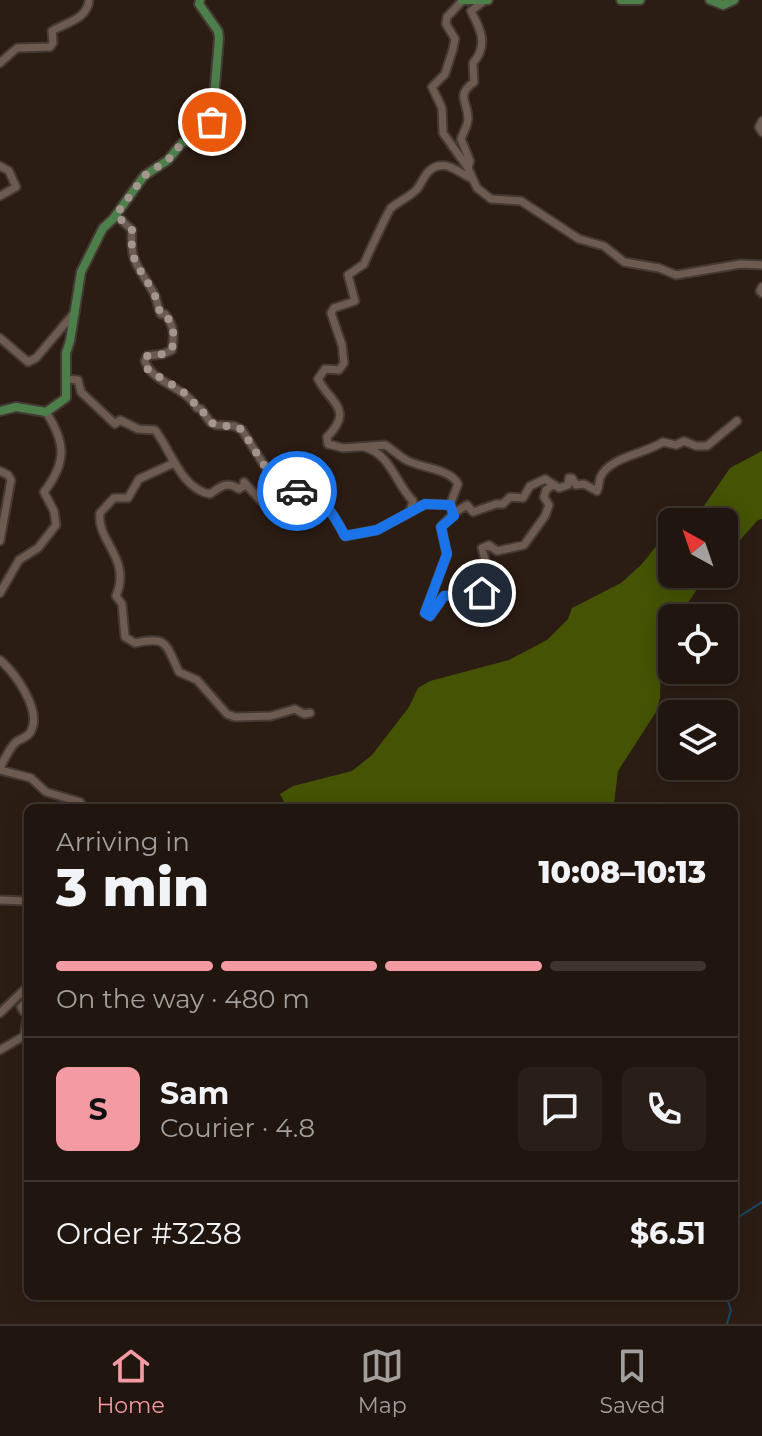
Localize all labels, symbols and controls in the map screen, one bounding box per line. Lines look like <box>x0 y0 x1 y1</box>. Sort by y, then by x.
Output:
pin <box>178 88 246 156</box>
icon: bag <box>190 100 234 144</box>
courier <box>257 451 337 531</box>
icon: car <box>275 469 319 513</box>
north arrow <box>658 508 738 588</box>
map controls <box>658 508 738 780</box>
pin <box>448 559 516 627</box>
icon: home <box>460 571 504 615</box>
button: locate <box>658 604 738 684</box>
button: layers <box>658 700 738 780</box>
text: Arriving in <box>56 826 190 858</box>
text: 10:08–10:13 <box>538 854 706 891</box>
text: 3 min <box>56 856 209 919</box>
text: On the way · 480 m <box>56 983 310 1015</box>
button: chat <box>518 1067 602 1151</box>
button: phone <box>622 1067 706 1151</box>
text: Sam <box>160 1075 229 1112</box>
text: S <box>88 1091 108 1128</box>
text: Courier · 4.8 <box>160 1112 315 1144</box>
text: Order #3238 <box>56 1215 242 1252</box>
text: $6.51 <box>630 1215 706 1252</box>
tab: Home <box>96 1344 165 1419</box>
tab: Map <box>358 1344 407 1419</box>
tab: Saved <box>599 1344 666 1419</box>

